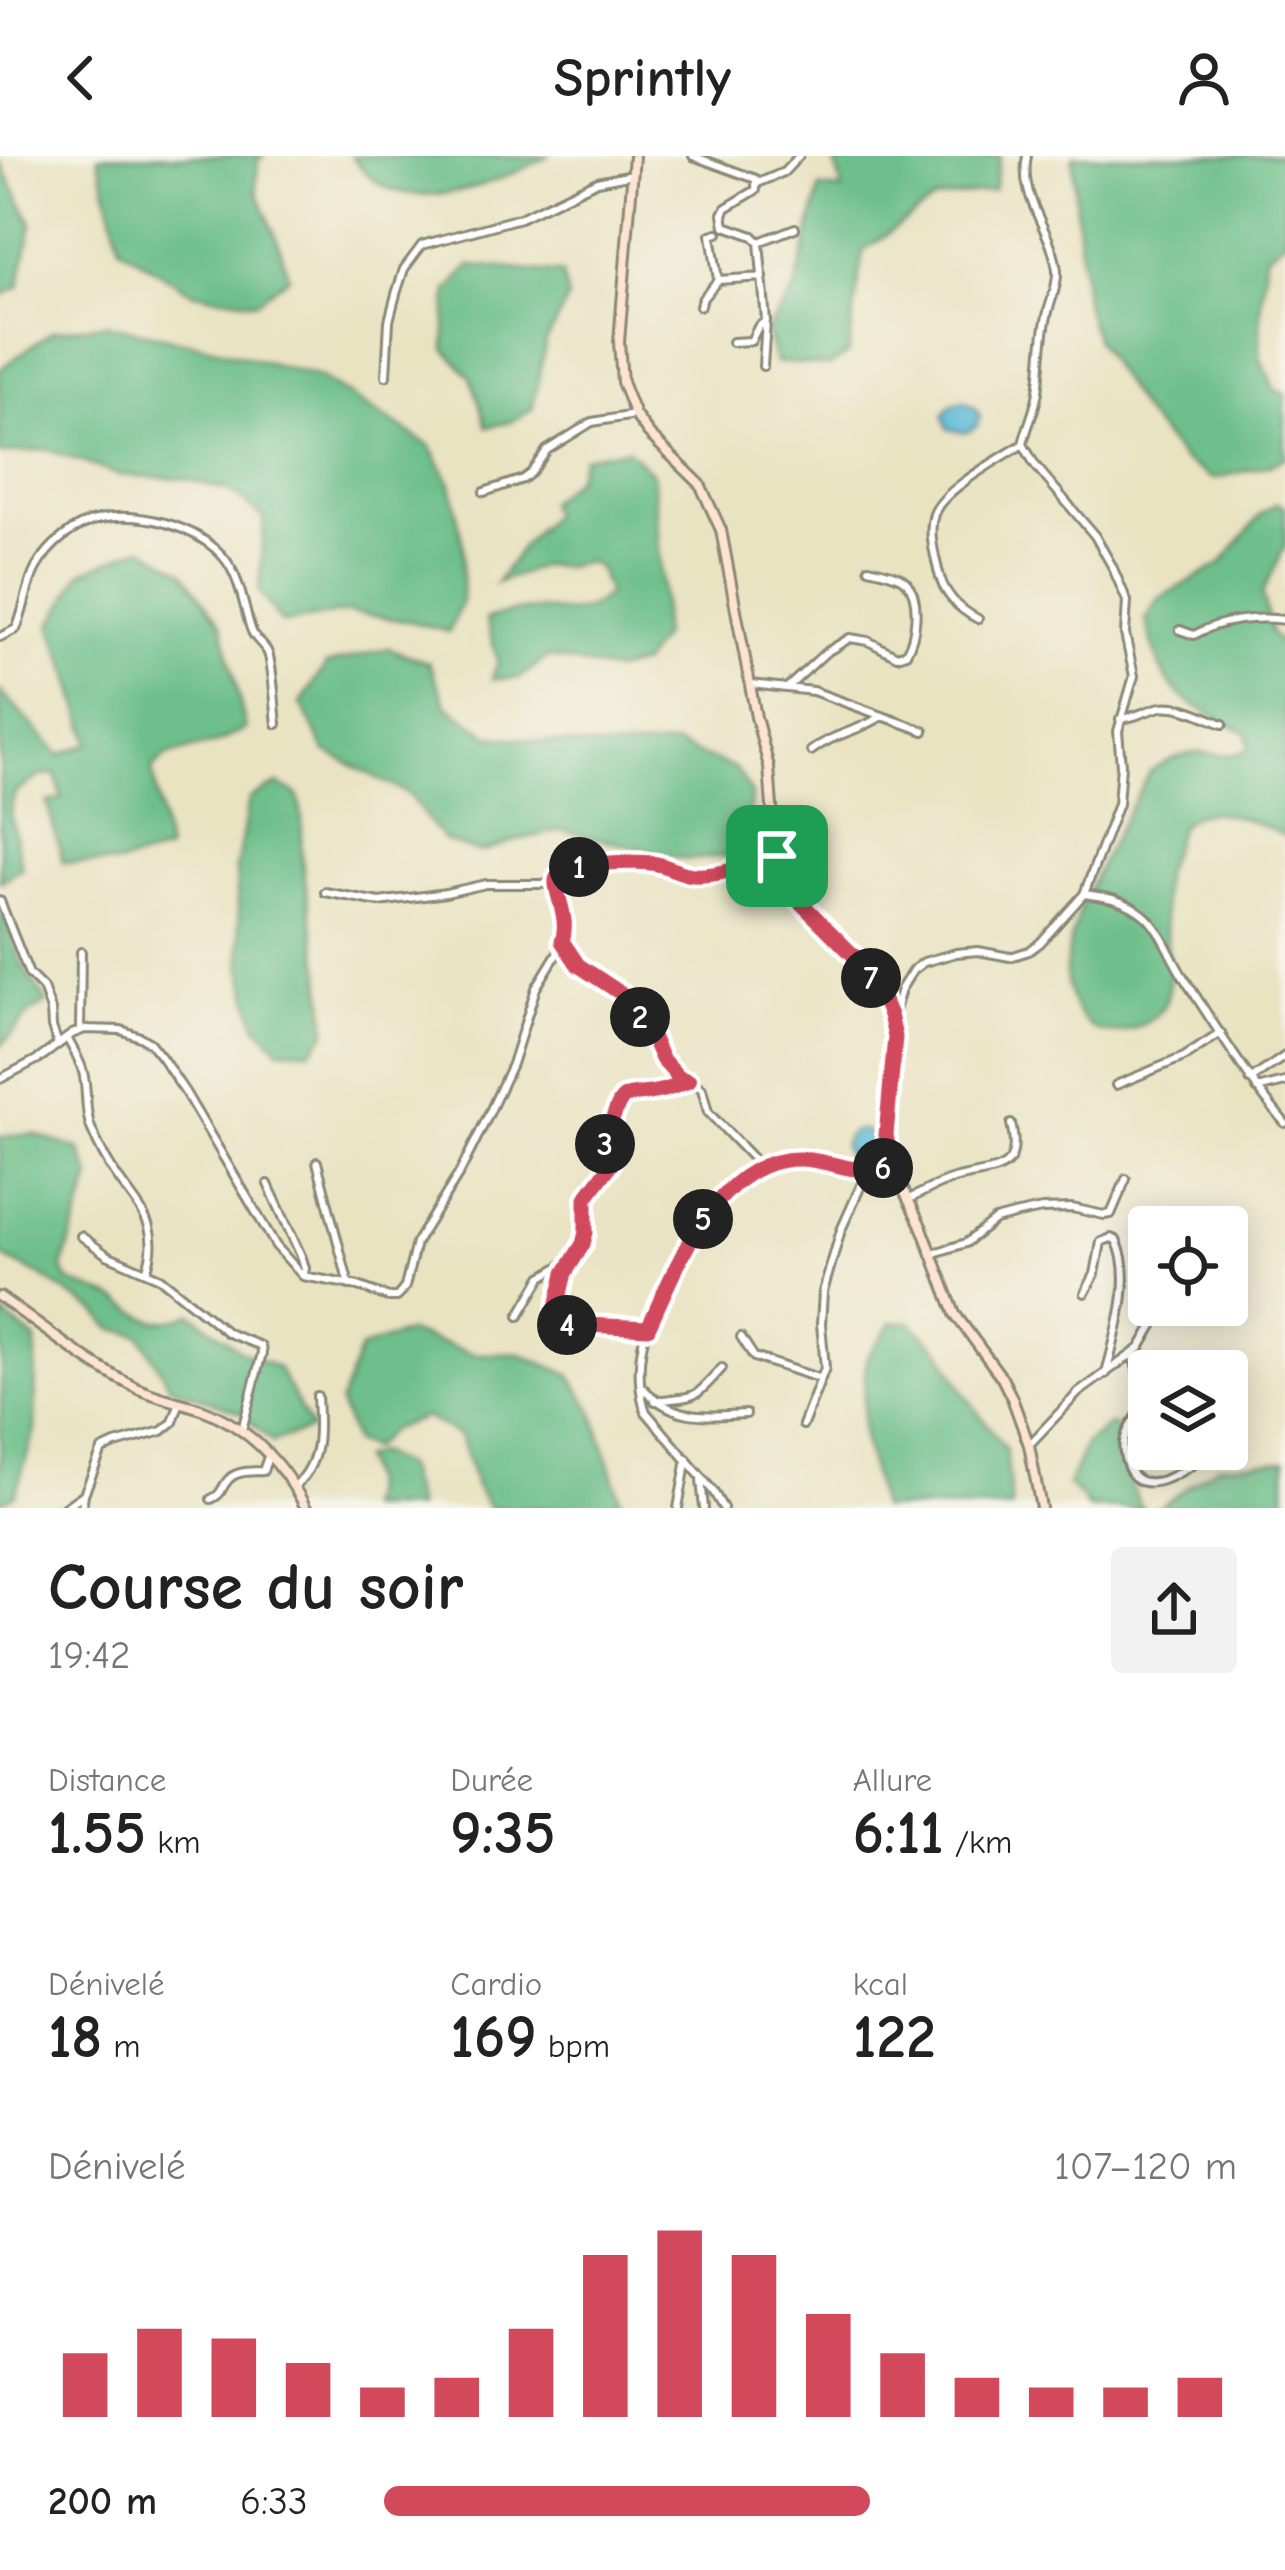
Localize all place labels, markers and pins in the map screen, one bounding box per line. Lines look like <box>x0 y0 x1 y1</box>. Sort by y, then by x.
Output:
pin <box>726 805 828 907</box>
pin: 1 <box>549 837 609 897</box>
pin: 7 <box>841 948 901 1008</box>
pin: 2 <box>610 987 670 1047</box>
pin: 3 <box>575 1114 635 1174</box>
pin: 6 <box>853 1138 913 1198</box>
pin: 5 <box>673 1189 733 1249</box>
pin: 4 <box>537 1295 597 1355</box>

